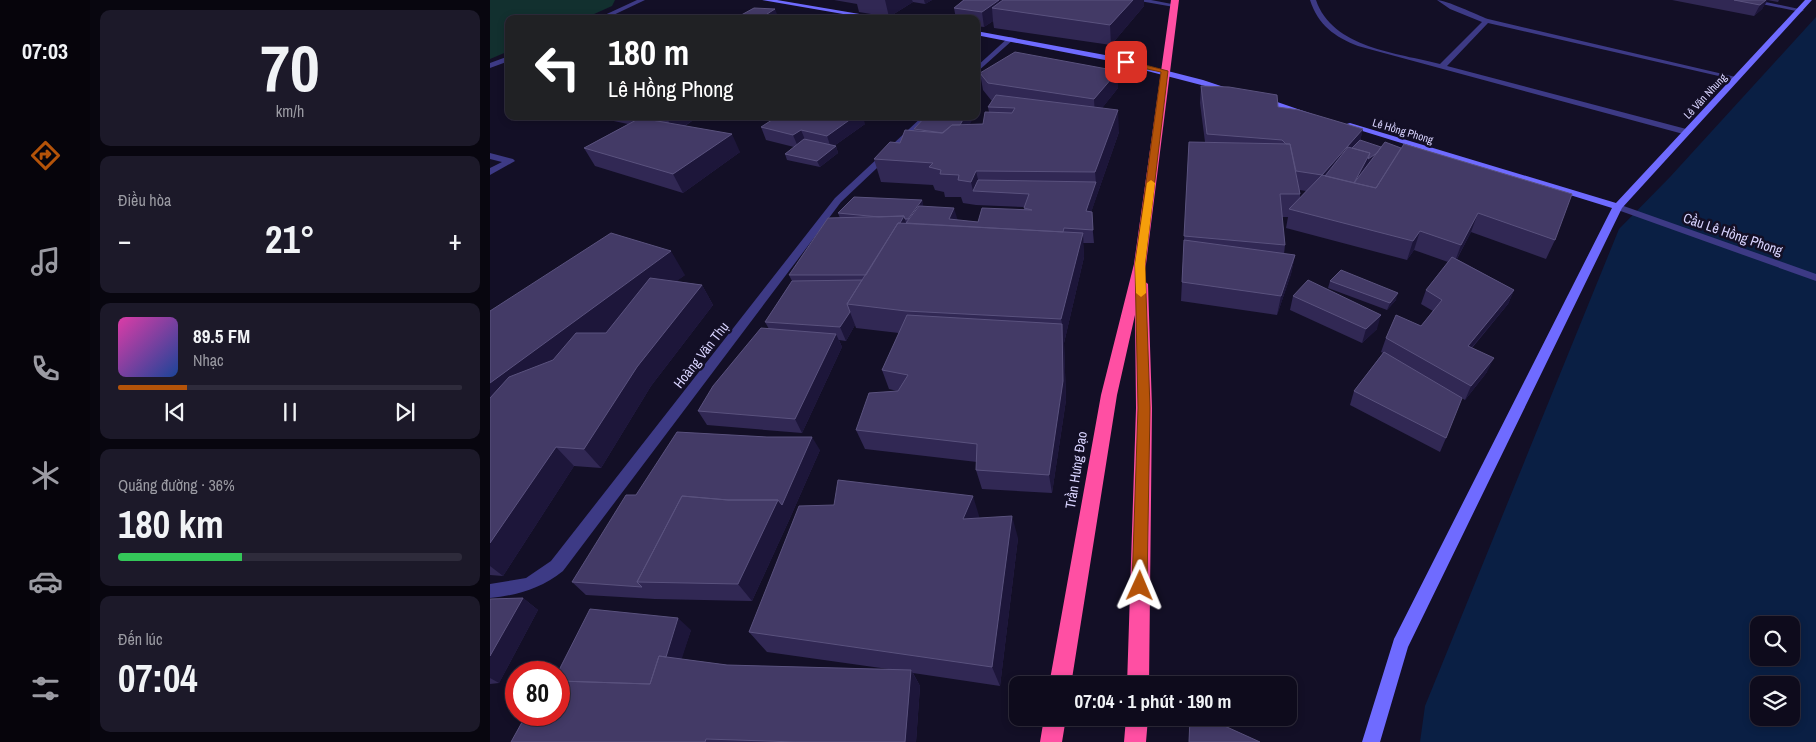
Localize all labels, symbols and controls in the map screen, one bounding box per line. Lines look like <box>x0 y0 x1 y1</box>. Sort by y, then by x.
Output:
text: 70 <box>260 24 320 111</box>
text: 180 m <box>608 29 689 76</box>
icon: left <box>525 35 590 100</box>
text: 07:03 <box>22 36 68 66</box>
pin <box>1105 41 1147 83</box>
icon: arrive <box>1112 48 1140 76</box>
street label: Lê Văn Nhung <box>1680 70 1730 122</box>
text: Lê Hồng Phong <box>608 74 733 104</box>
text: km/h <box>276 100 304 122</box>
street label: Lê Hồng Phong <box>1371 115 1435 147</box>
icon: directions <box>28 138 63 173</box>
text: Điều hòa <box>118 189 171 211</box>
street label: Cầu Lê Hồng Phong <box>1681 209 1786 260</box>
text: 21° <box>265 214 315 265</box>
text: − <box>118 221 131 259</box>
text: + <box>449 221 462 259</box>
icon: music <box>28 244 63 279</box>
street label: Hoàng Văn Thụ <box>669 318 733 392</box>
text: 89.5 FM <box>193 323 250 349</box>
text: Nhạc <box>193 349 224 371</box>
icon: phone <box>28 351 63 386</box>
icon: previous <box>161 398 189 426</box>
icon: pause <box>276 398 304 426</box>
icon: next <box>391 398 419 426</box>
street label: Trần Hưng Đạo <box>1061 430 1091 510</box>
icon: climate <box>28 458 63 493</box>
text: Quãng đường · 36% <box>118 474 235 496</box>
text: 180 km <box>118 499 224 550</box>
position arrow <box>1113 559 1165 611</box>
icon: car <box>28 564 63 599</box>
map controls <box>1750 616 1800 726</box>
button: search <box>1750 616 1800 666</box>
text: Đến lúc <box>118 628 162 650</box>
text: 07:04 <box>118 653 198 704</box>
speed limit sign: 80 <box>505 661 570 726</box>
icon: filters <box>28 671 63 706</box>
button: layers <box>1750 676 1800 726</box>
text: 07:04 · 1 phút · 190 m <box>1075 688 1231 714</box>

